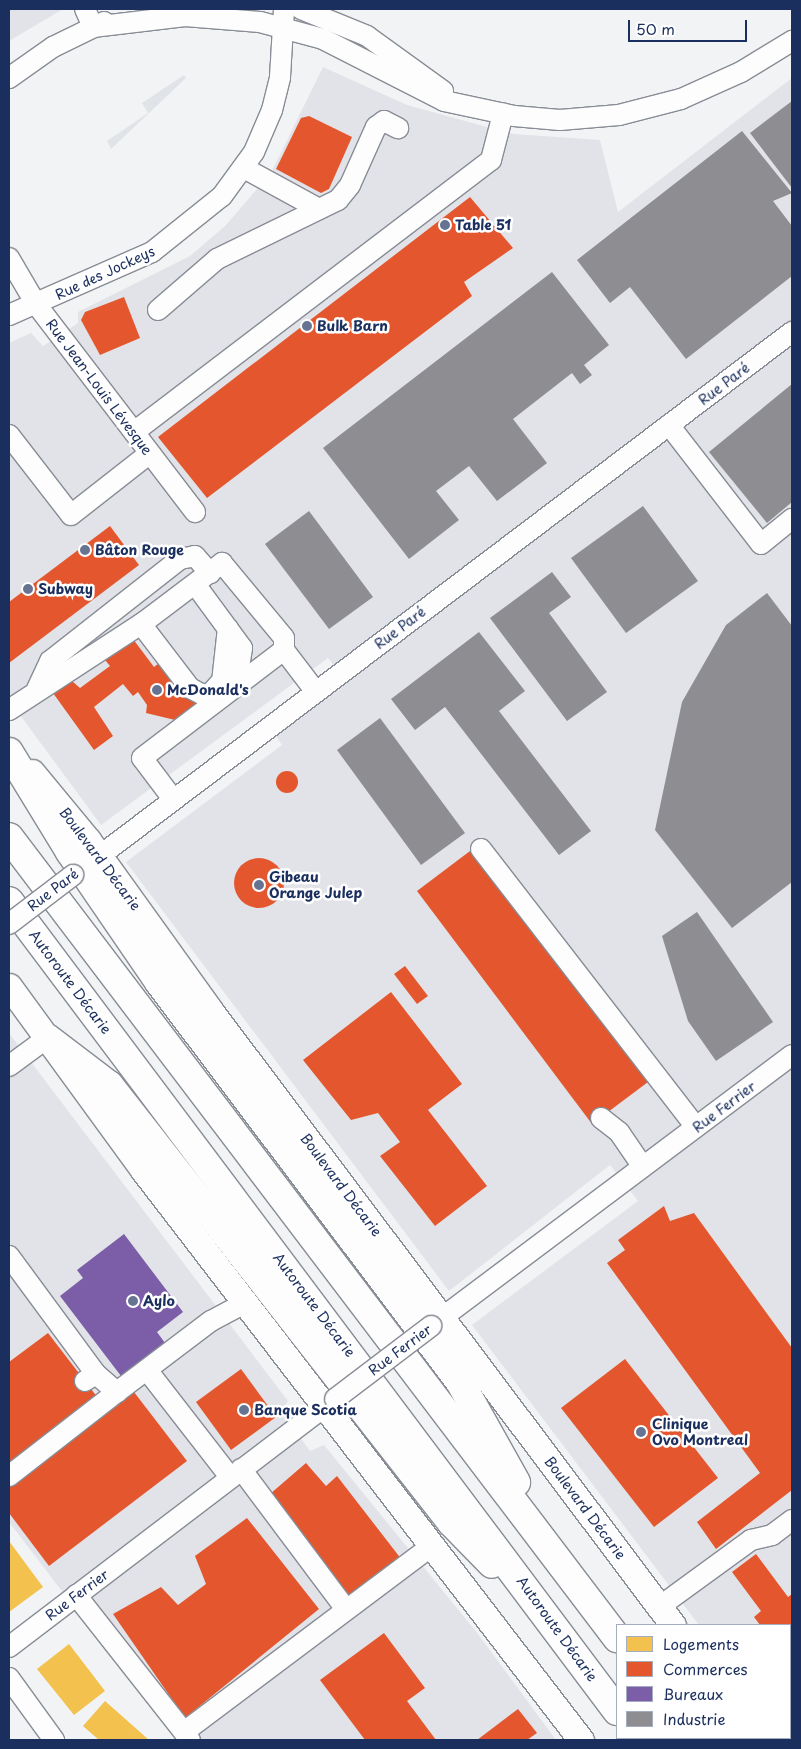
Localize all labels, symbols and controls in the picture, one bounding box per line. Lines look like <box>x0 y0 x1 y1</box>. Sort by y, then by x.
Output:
scale bar <box>631 10 750 42</box>
text: 50 m <box>636 17 675 40</box>
place label: Table 51 <box>455 217 512 233</box>
marker: Table 51 <box>439 219 451 231</box>
street label: Rue des Jockeys <box>52 242 158 304</box>
street label: Rue Jean-Louis Lévesque <box>42 315 156 459</box>
place label: Bulk Barn <box>317 318 388 334</box>
marker: Bulk Barn <box>301 320 313 332</box>
street label: Rue Paré <box>695 359 753 409</box>
place label: Bâton Rouge <box>95 542 184 558</box>
marker: Bâton Rouge <box>79 544 91 556</box>
place label: Subway <box>38 581 93 597</box>
marker: Subway <box>22 583 34 595</box>
street label: Rue Paré <box>371 603 429 653</box>
place label: McDonald's <box>167 682 249 698</box>
marker: McDonald's <box>151 684 163 696</box>
street label: Boulevard Décarie <box>56 804 144 914</box>
street label: Rue Paré <box>24 865 82 915</box>
place label: Gibeau Orange Julep <box>269 869 363 902</box>
marker: Gibeau Orange Julep <box>253 879 265 891</box>
street label: Autoroute Décarie <box>26 927 114 1037</box>
street label: Rue Ferrier <box>689 1077 759 1137</box>
street label: Boulevard Décarie <box>297 1130 385 1240</box>
street label: Autoroute Décarie <box>270 1250 358 1360</box>
place label: Aylo <box>143 1293 175 1309</box>
marker: Aylo <box>127 1295 139 1307</box>
street label: Rue Ferrier <box>365 1320 435 1380</box>
place label: Banque Scotia <box>254 1402 358 1418</box>
marker: Banque Scotia <box>238 1404 250 1416</box>
place label: Clinique Ovo Montreal <box>652 1416 749 1448</box>
marker: Clinique Ovo Montreal <box>634 1425 648 1439</box>
street label: Boulevard Décarie <box>541 1453 629 1563</box>
street label: Rue Ferrier <box>42 1565 112 1625</box>
street label: Autoroute Décarie <box>513 1573 601 1685</box>
legend <box>616 1624 791 1739</box>
text: Logements <box>663 1632 739 1655</box>
text: Commerces <box>663 1657 747 1680</box>
text: Bureaux <box>663 1682 723 1705</box>
text: Industrie <box>663 1707 725 1730</box>

